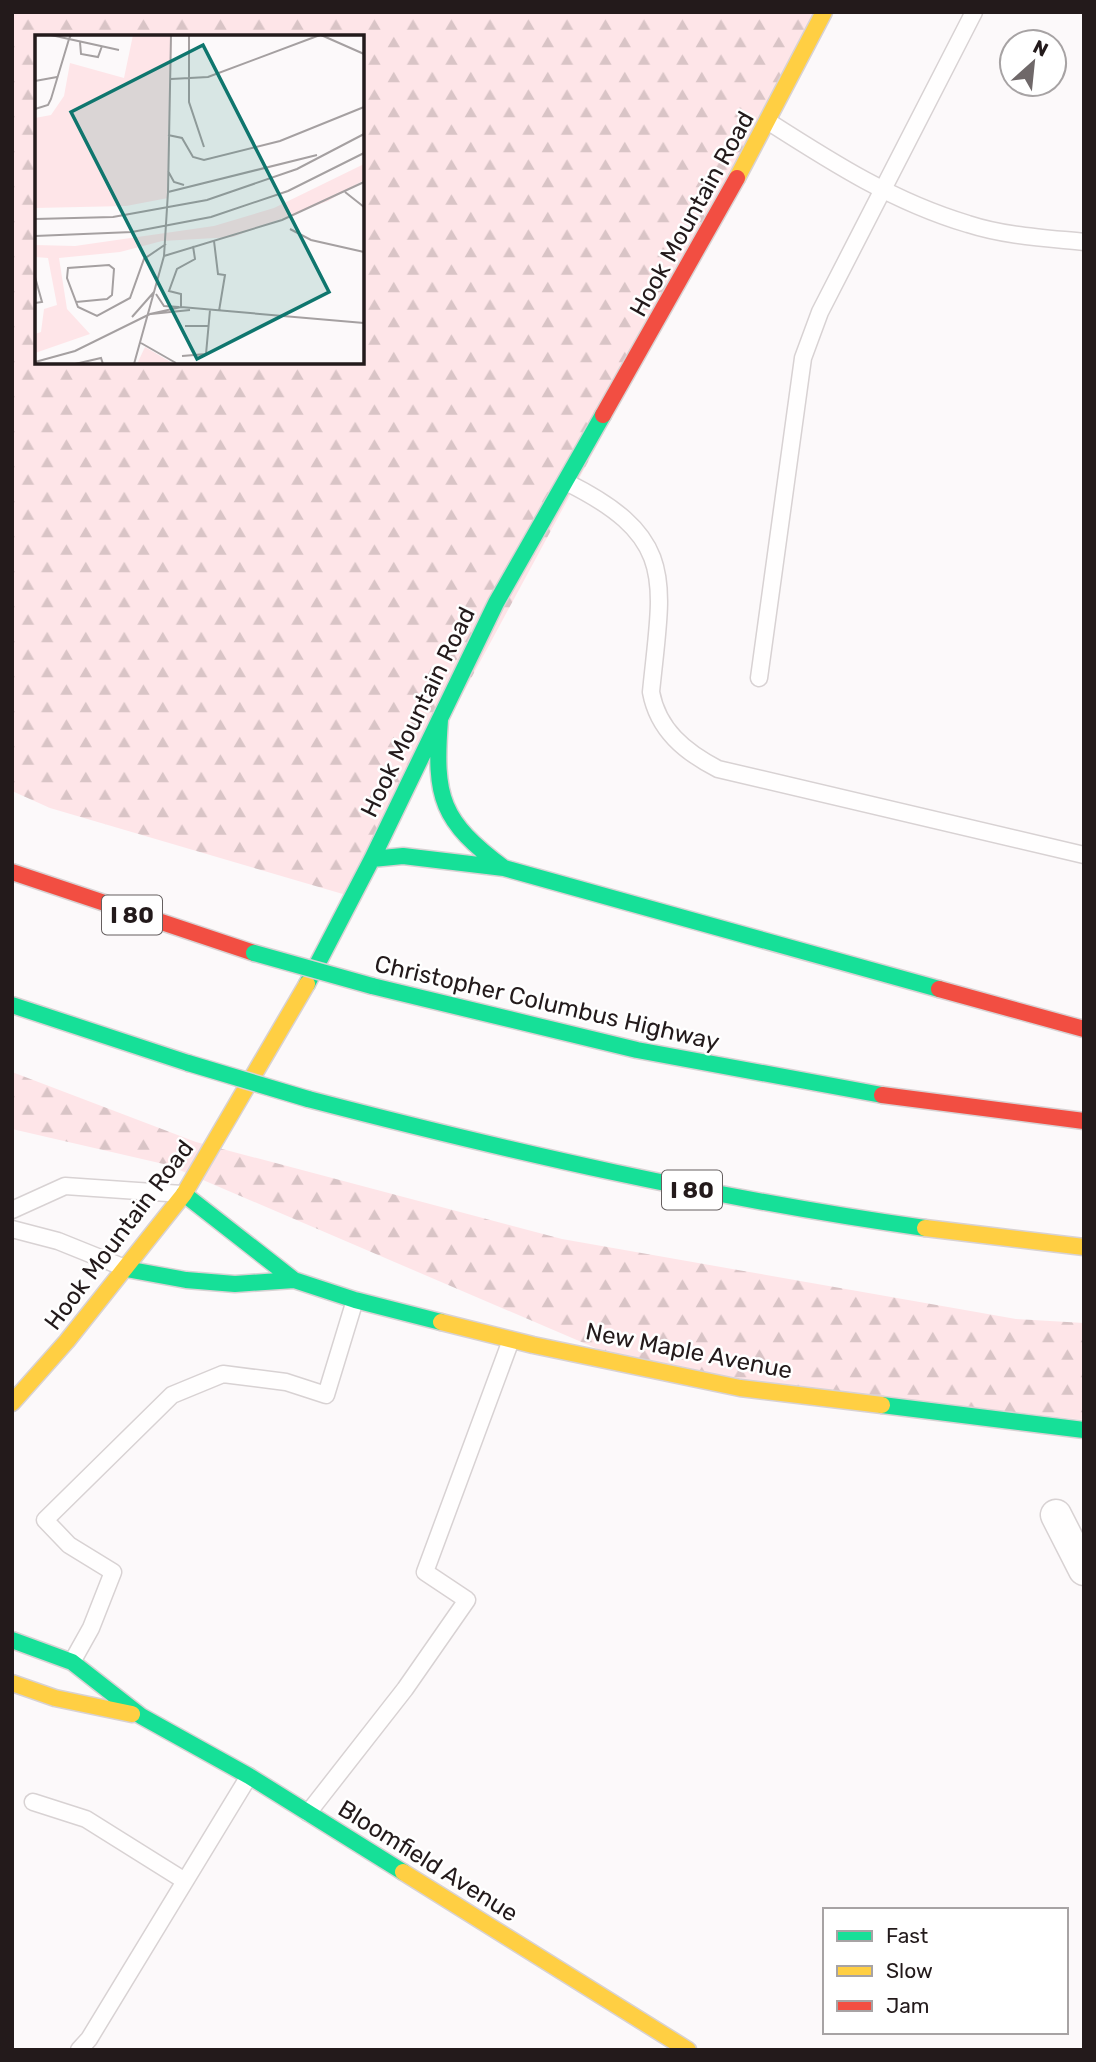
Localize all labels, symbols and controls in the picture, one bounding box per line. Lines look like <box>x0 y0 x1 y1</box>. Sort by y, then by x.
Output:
north arrow <box>998 28 1068 98</box>
inset map <box>35 35 364 364</box>
text: N <box>1029 35 1052 62</box>
street label: Hook Mountain Road <box>624 107 760 321</box>
street label: Hook Mountain Road <box>355 602 481 822</box>
road number: I 80 <box>102 896 162 934</box>
street label: Christopher Columbus Highway <box>372 950 722 1056</box>
street label: Hook Mountain Road <box>39 1135 199 1335</box>
road number: I 80 <box>662 1170 722 1210</box>
street label: New Maple Avenue <box>583 1317 795 1385</box>
street label: Bloomfield Avenue <box>333 1794 523 1928</box>
legend <box>823 1908 1068 2034</box>
text: Fast <box>886 1923 928 1948</box>
text: Slow <box>886 1958 933 1983</box>
text: Jam <box>886 1993 930 2018</box>

